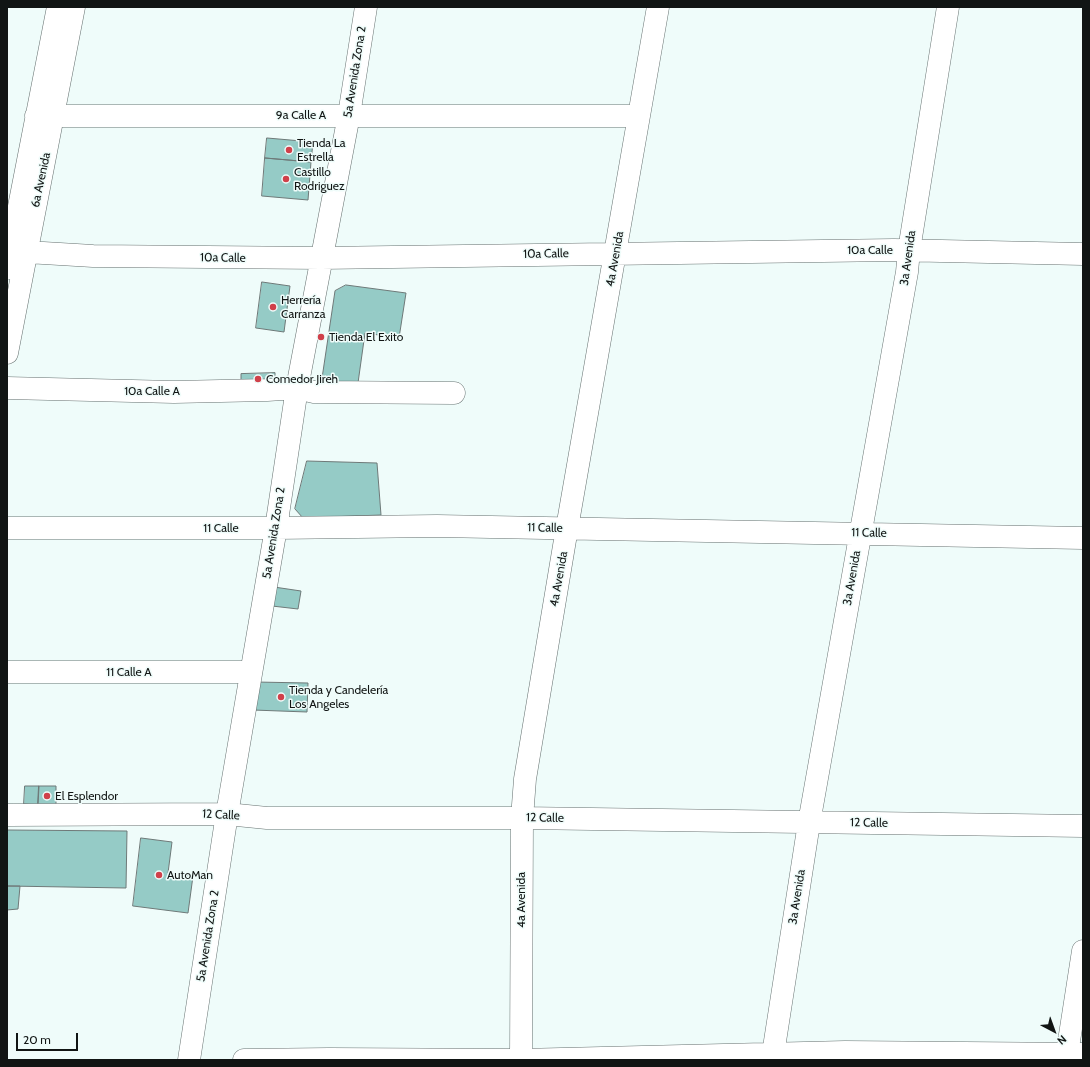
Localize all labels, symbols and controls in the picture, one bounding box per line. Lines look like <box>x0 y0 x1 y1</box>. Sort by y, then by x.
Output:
street label: 5a Avenida Zona 2 <box>341 25 369 119</box>
street label: 9a Calle A <box>276 108 326 122</box>
place label: Tienda La Estrella <box>297 136 346 164</box>
marker: Tienda La Estrella <box>284 145 294 155</box>
street label: 6a Avenida <box>28 151 54 209</box>
place label: Castillo Rodriguez <box>294 165 345 193</box>
marker: Castillo Rodriguez <box>281 174 291 184</box>
street label: 4a Avenida <box>603 230 627 288</box>
street label: 3a Avenida <box>897 230 919 286</box>
street label: 10a Calle <box>847 243 893 257</box>
street label: 10a Calle <box>523 246 569 262</box>
street label: 10a Calle <box>200 250 246 266</box>
place label: Herrería Carranza <box>281 293 326 321</box>
marker: Herrería Carranza <box>268 302 278 312</box>
place label: Tienda El Exito <box>329 330 403 344</box>
marker: Tienda El Exito <box>316 332 326 342</box>
place label: Comedor Jireh <box>266 372 338 386</box>
marker: Comedor Jireh <box>253 374 263 384</box>
street label: 10a Calle A <box>124 384 180 398</box>
street label: 5a Avenida Zona 2 <box>260 486 288 580</box>
street label: 11 Calle <box>527 520 563 536</box>
street label: 11 Calle <box>203 521 239 535</box>
street label: 11 Calle <box>851 525 887 541</box>
street label: 3a Avenida <box>840 549 864 607</box>
street label: 4a Avenida <box>547 550 571 608</box>
street label: 11 Calle A <box>106 665 152 679</box>
place label: Tienda y Candelería Los Angeles <box>289 683 388 711</box>
marker: Tienda y Candelería Los Angeles <box>276 692 286 702</box>
place label: El Esplendor <box>55 789 118 803</box>
marker: El Esplendor <box>42 791 52 801</box>
street label: 12 Calle <box>202 807 240 823</box>
street label: 12 Calle <box>526 810 564 826</box>
street label: 12 Calle <box>850 815 888 831</box>
place label: AutoMan <box>167 868 213 882</box>
street label: 3a Avenida <box>786 868 808 926</box>
marker: AutoMan <box>154 870 164 880</box>
street label: 4a Avenida <box>514 872 528 928</box>
street label: 5a Avenida Zona 2 <box>194 889 222 983</box>
north arrow <box>1034 1011 1074 1051</box>
scale bar <box>18 1025 80 1051</box>
text: 20 m <box>23 1032 51 1047</box>
text: N <box>1054 1032 1069 1048</box>

